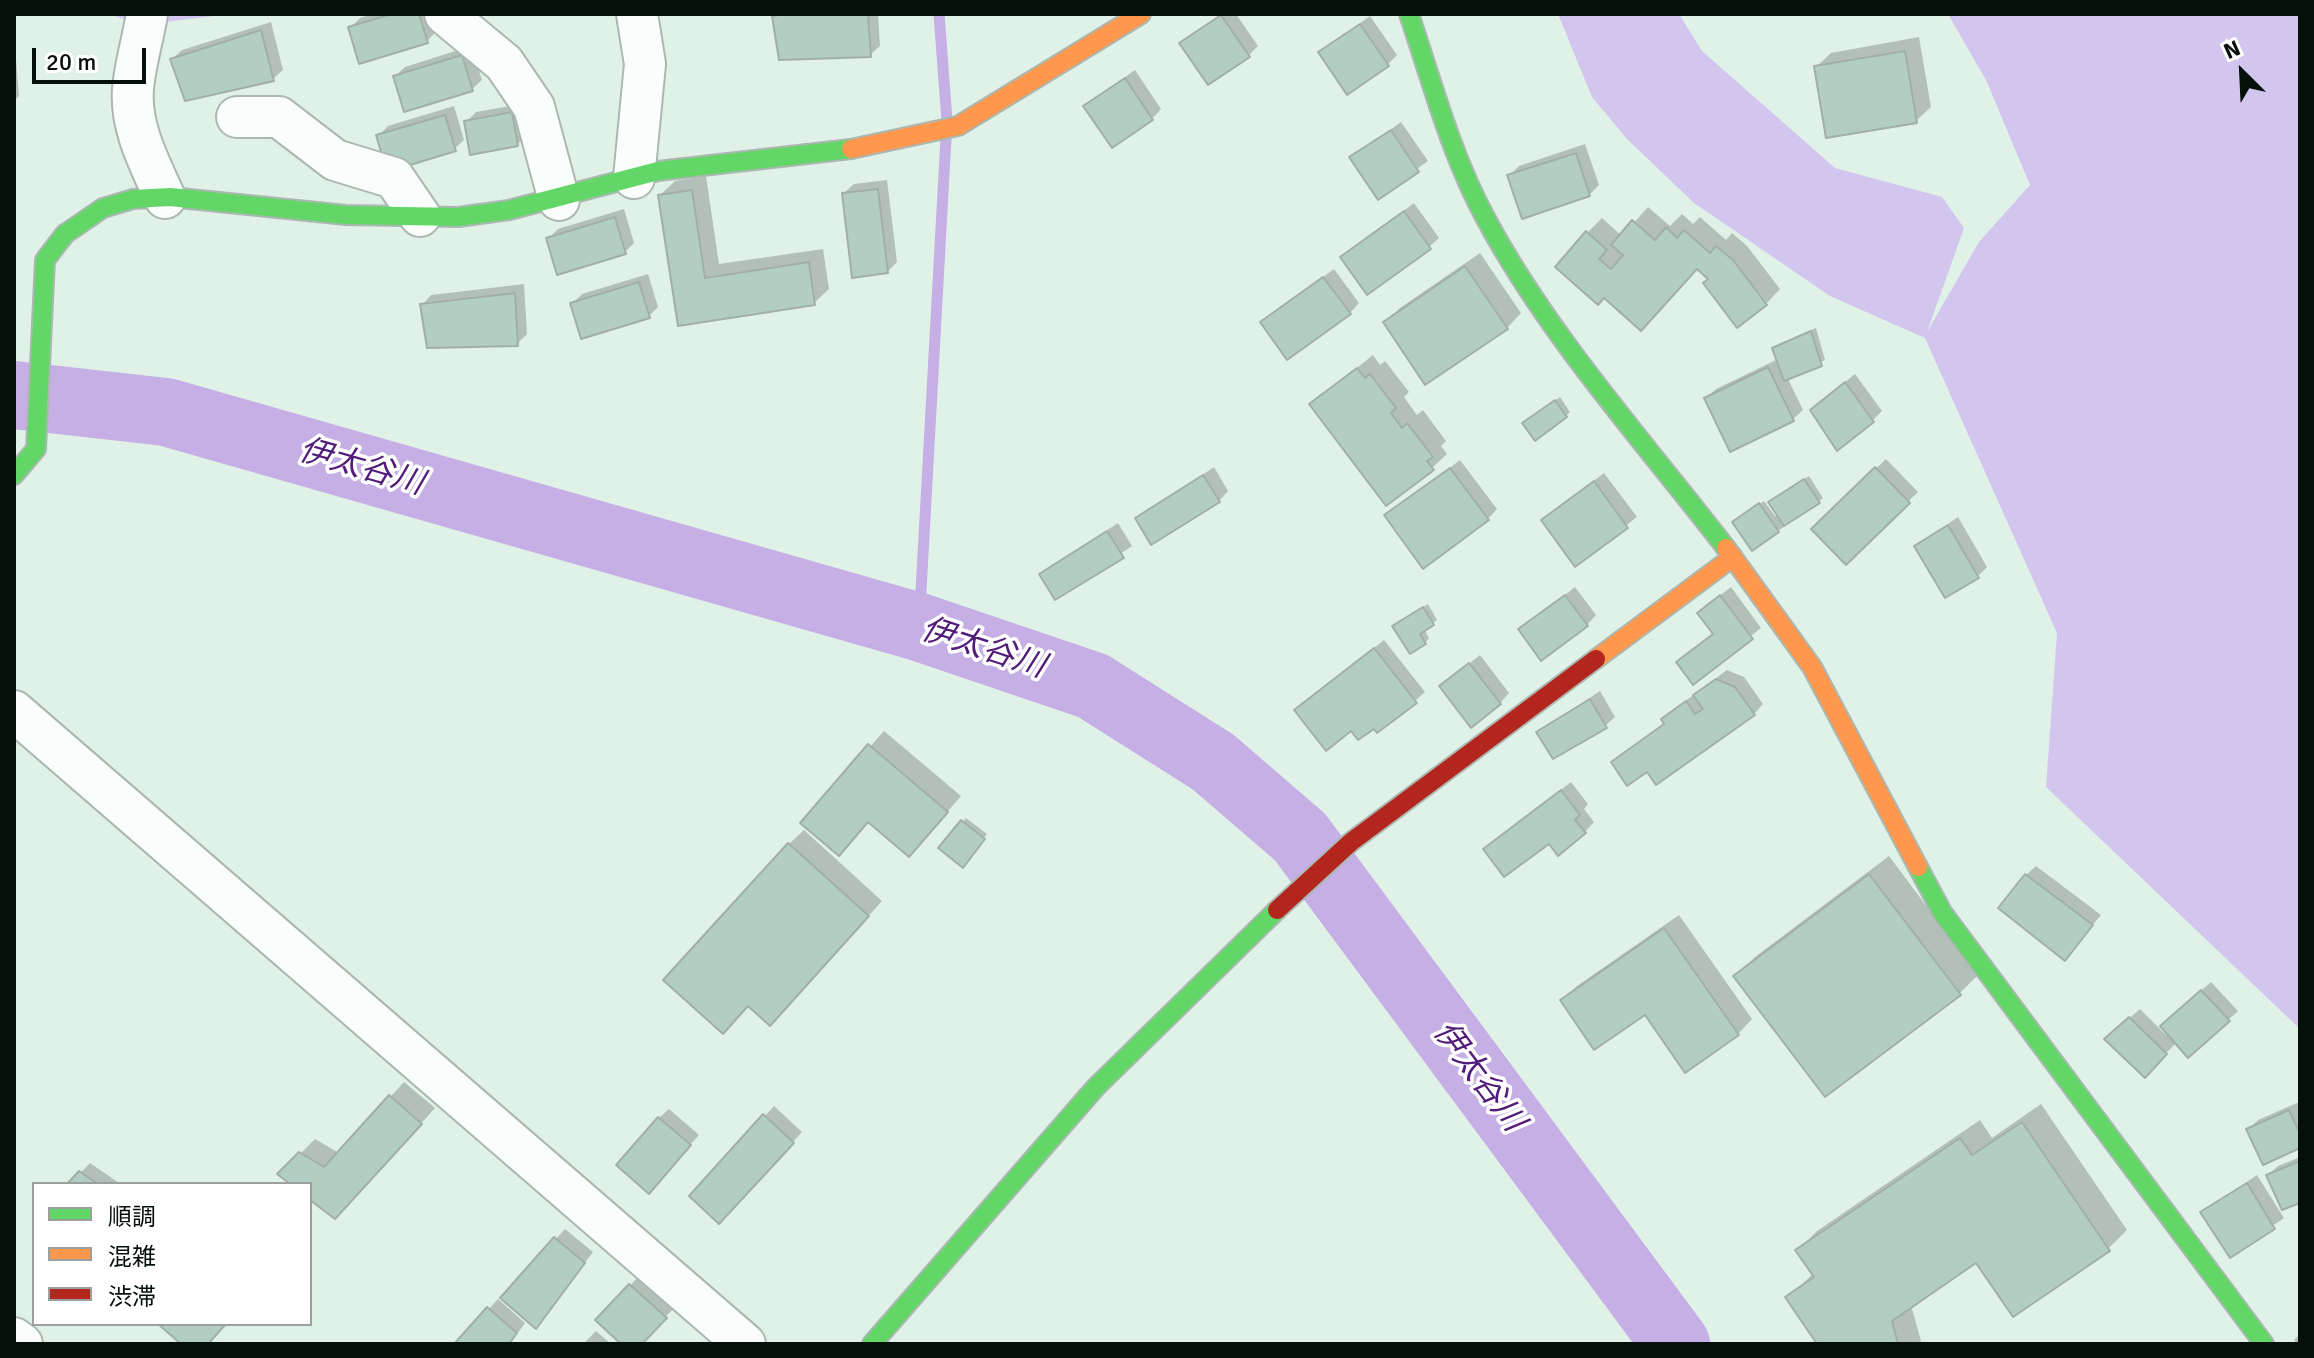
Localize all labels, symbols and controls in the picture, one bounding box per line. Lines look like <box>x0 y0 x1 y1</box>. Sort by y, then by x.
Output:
scale bar <box>36 32 150 82</box>
north arrow <box>2202 32 2282 112</box>
text: N <box>2220 34 2245 65</box>
text: 20 m <box>46 47 96 77</box>
water label: 伊太谷川 <box>294 432 428 504</box>
water label: 伊太谷川 <box>916 611 1050 687</box>
water label: 伊太谷川 <box>1424 1014 1532 1140</box>
legend <box>32 1182 312 1326</box>
text: 順調 <box>108 1202 156 1232</box>
text: 混雑 <box>108 1242 156 1272</box>
text: 渋滞 <box>108 1282 156 1312</box>

